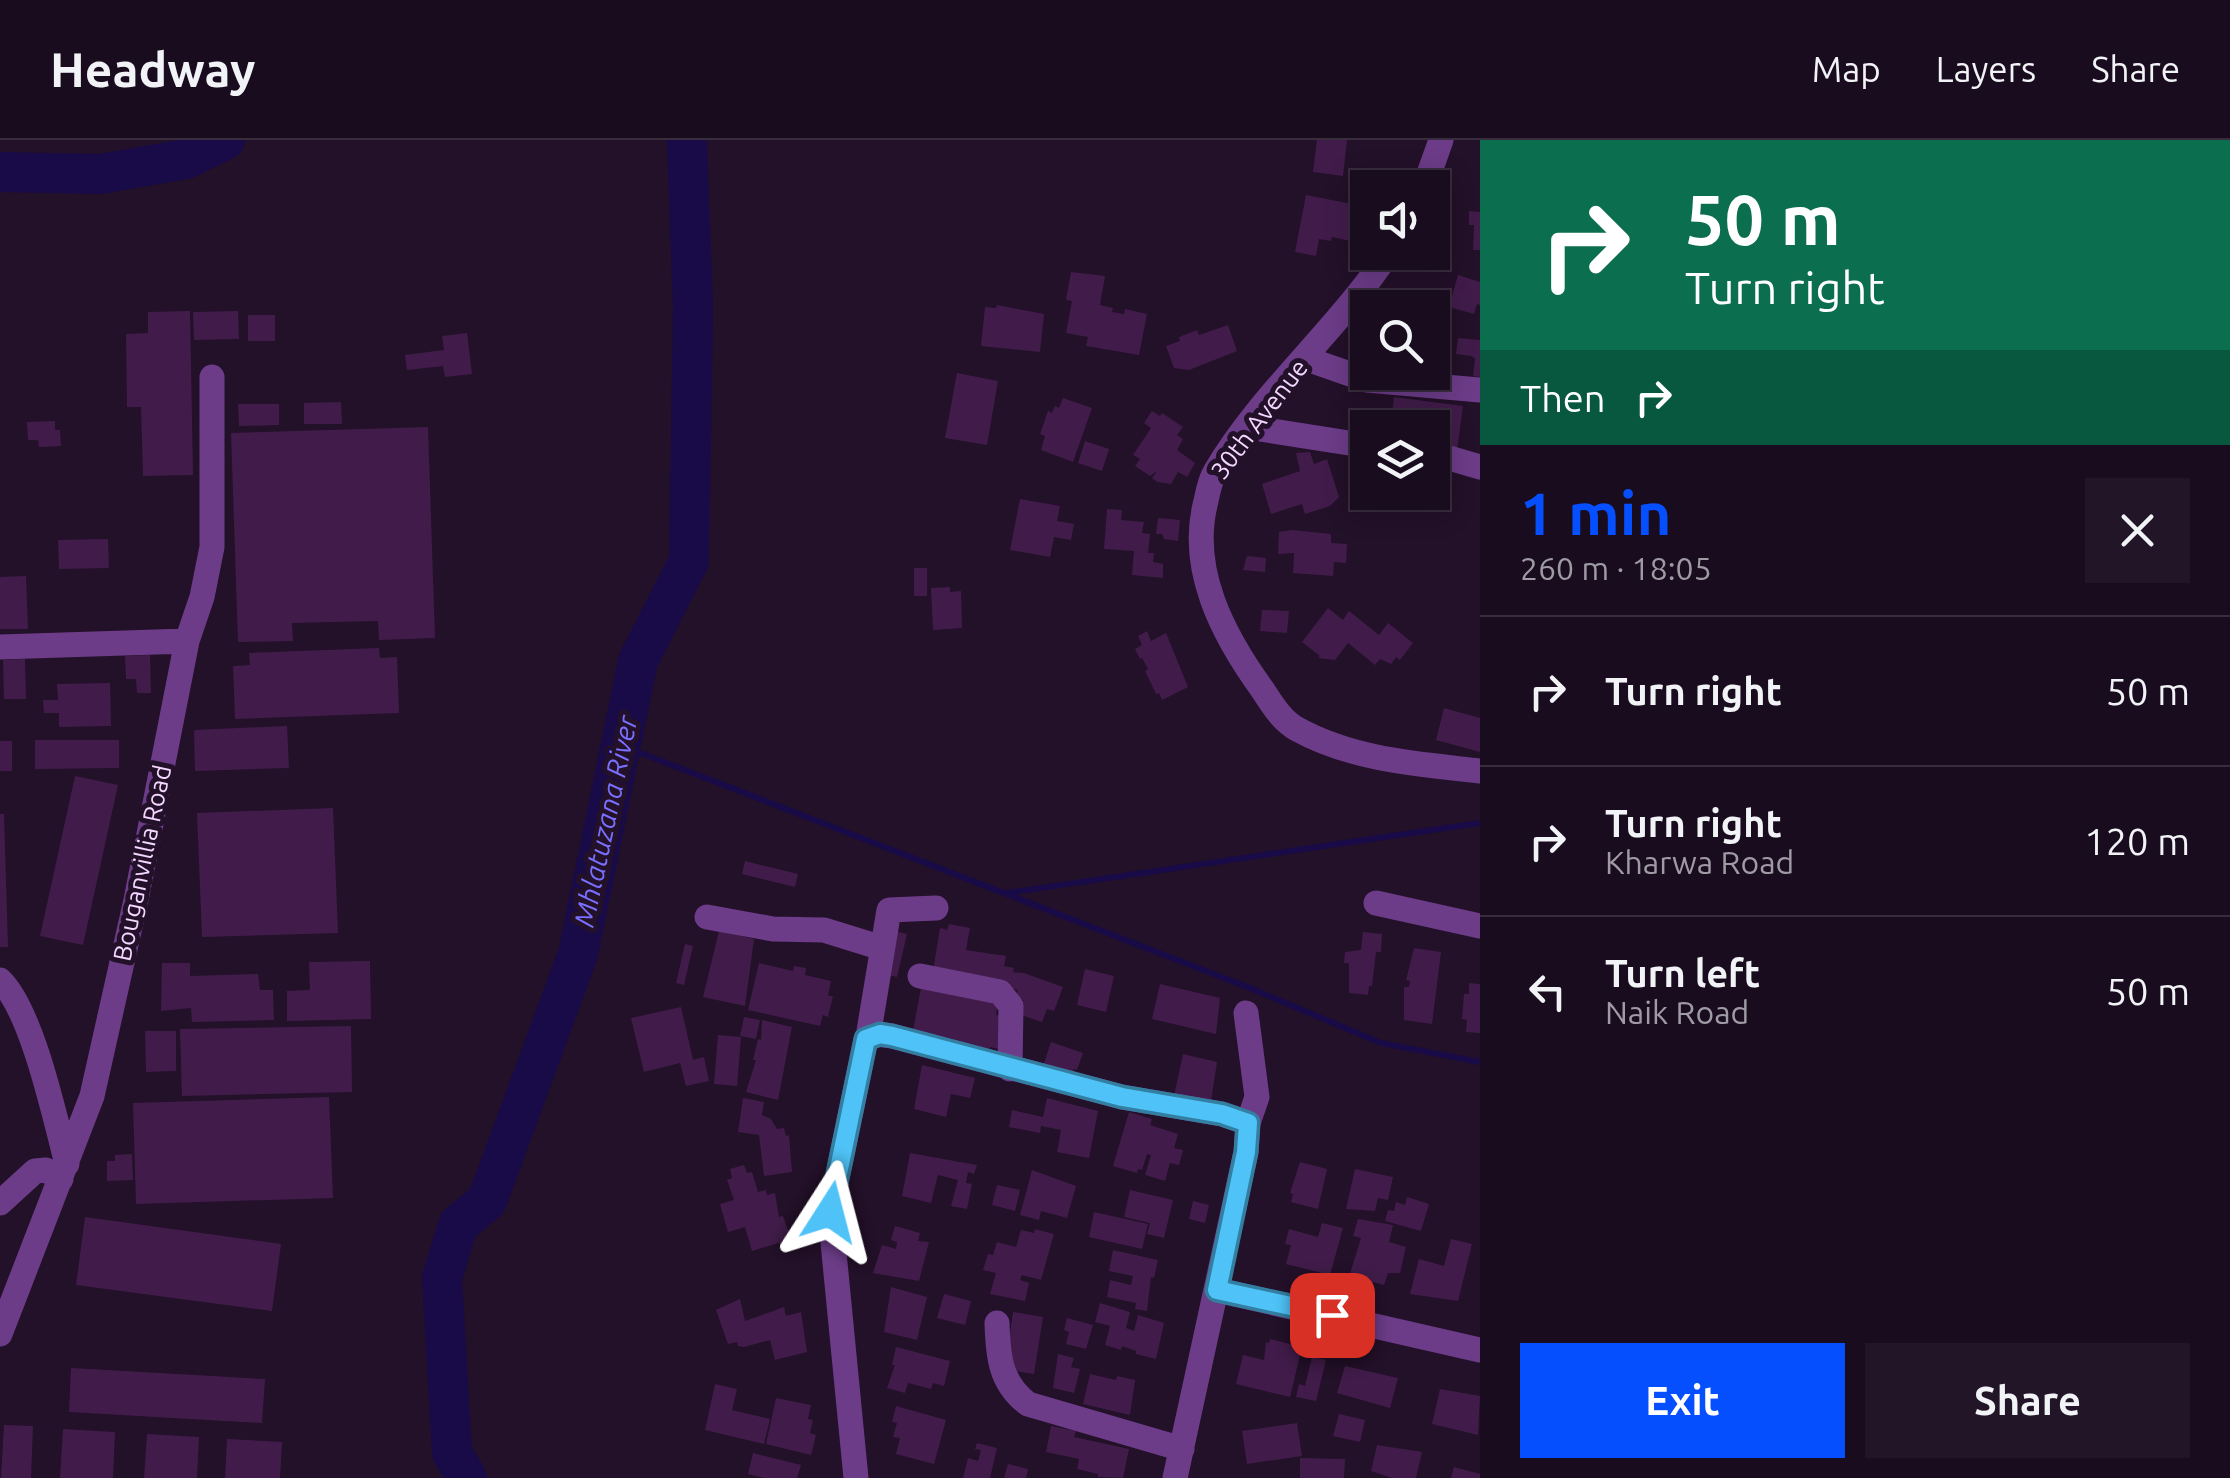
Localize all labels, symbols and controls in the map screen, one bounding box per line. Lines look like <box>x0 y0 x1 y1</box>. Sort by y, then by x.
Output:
text: Headway <box>50 42 256 96</box>
text: Map <box>1812 49 1881 89</box>
text: Layers <box>1936 49 2036 89</box>
text: Share <box>2091 49 2180 89</box>
map controls <box>1350 170 1450 510</box>
button: sound <box>1350 170 1450 270</box>
icon: right <box>1520 180 1650 310</box>
text: 50 m <box>1685 180 1841 258</box>
text: Turn right <box>1685 262 1885 313</box>
button: search <box>1350 290 1450 390</box>
street label: 30th Avenue <box>1205 354 1313 484</box>
icon: right <box>1626 370 1681 425</box>
text: Then <box>1520 377 1606 419</box>
button: layers <box>1350 410 1450 510</box>
button: close <box>2085 478 2190 583</box>
text: 1 min <box>1520 479 1672 546</box>
text: 260 m · 18:05 <box>1520 550 1712 586</box>
icon: right <box>1520 664 1575 719</box>
text: Turn right <box>1605 670 1782 712</box>
text: 50 m <box>2106 670 2190 712</box>
water label: Mhlatuzana River <box>567 711 643 929</box>
street label: Bouganvillia Road <box>108 762 176 964</box>
text: Turn right <box>1605 802 1782 844</box>
icon: right <box>1520 814 1575 869</box>
text: 120 m <box>2084 820 2190 862</box>
text: Kharwa Road <box>1605 844 1794 880</box>
text: Turn left <box>1605 952 1760 994</box>
icon: left <box>1520 964 1575 1019</box>
text: 50 m <box>2106 970 2190 1012</box>
text: Naik Road <box>1605 994 1749 1030</box>
position arrow <box>778 1160 882 1264</box>
pin <box>1290 1273 1375 1358</box>
icon: arrive <box>1305 1288 1360 1343</box>
button: Exit <box>1520 1343 1845 1458</box>
button: Share <box>1865 1343 2190 1458</box>

